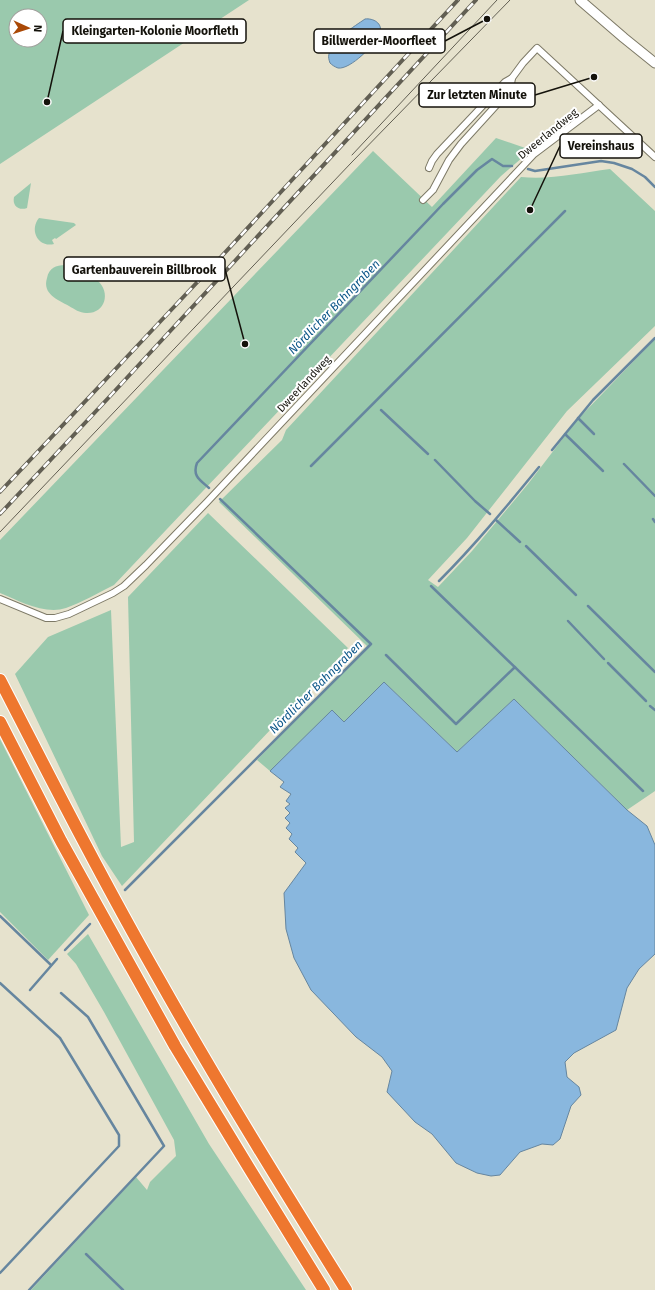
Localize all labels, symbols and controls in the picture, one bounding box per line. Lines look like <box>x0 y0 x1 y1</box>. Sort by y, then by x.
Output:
north arrow <box>8 8 48 48</box>
callout: Kleingarten-Kolonie Moorfleth <box>63 19 246 43</box>
text: Kleingarten-Kolonie Moorfleth <box>71 24 239 38</box>
text: N <box>31 25 44 32</box>
callout: Billwerder-Moorfleet <box>314 29 445 53</box>
text: Billwerder-Moorfleet <box>322 34 437 48</box>
callout: Zur letzten Minute <box>419 83 535 107</box>
text: Zur letzten Minute <box>427 88 527 102</box>
street label: Dweerlandweg <box>516 106 581 162</box>
callout: Vereinshaus <box>560 134 642 158</box>
text: Vereinshaus <box>567 139 634 153</box>
callout: Gartenbauverein Billbrook <box>64 257 225 281</box>
water label: Nördlicher Bahngraben <box>285 257 383 357</box>
text: Gartenbauverein Billbrook <box>72 263 217 277</box>
street label: Dweerlandweg <box>274 353 334 415</box>
water label: Nördlicher Bahngraben <box>267 638 365 736</box>

